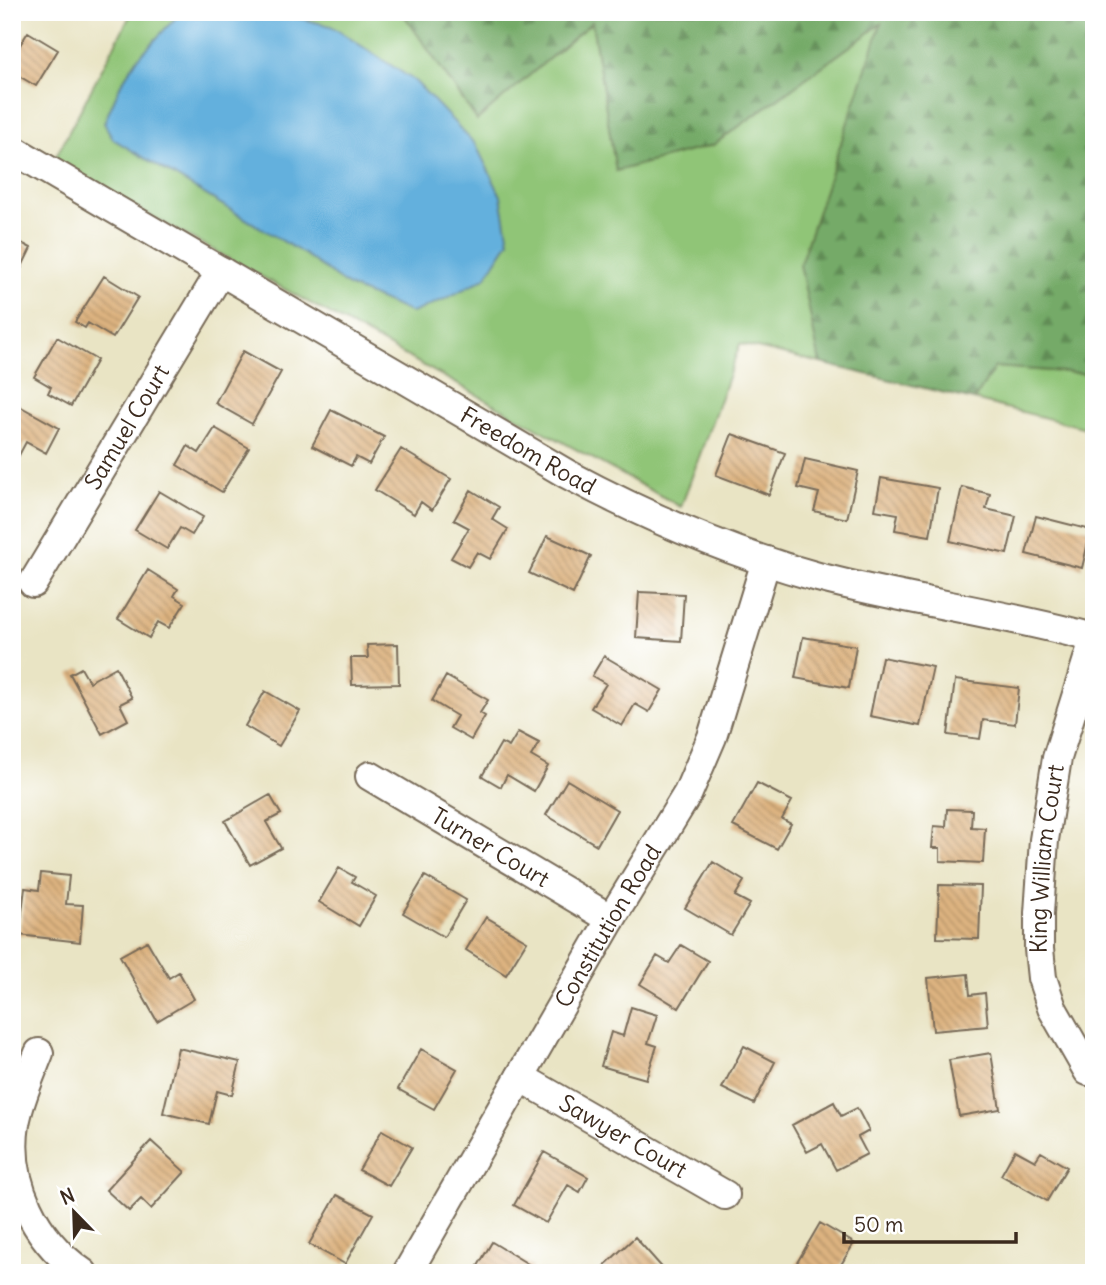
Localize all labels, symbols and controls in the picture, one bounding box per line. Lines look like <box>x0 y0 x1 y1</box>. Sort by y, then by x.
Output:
street label: Samuel Court <box>78 359 175 495</box>
street label: Freedom Road <box>456 400 601 501</box>
street label: King William Court <box>1024 762 1070 953</box>
street label: Turner Court <box>426 801 555 893</box>
street label: Constitution Road <box>548 839 667 1012</box>
street label: Sawyer Court <box>554 1088 693 1184</box>
north arrow <box>38 1176 108 1246</box>
text: N <box>57 1183 78 1210</box>
scale bar <box>844 1201 1015 1245</box>
text: 50 m <box>854 1211 903 1238</box>

